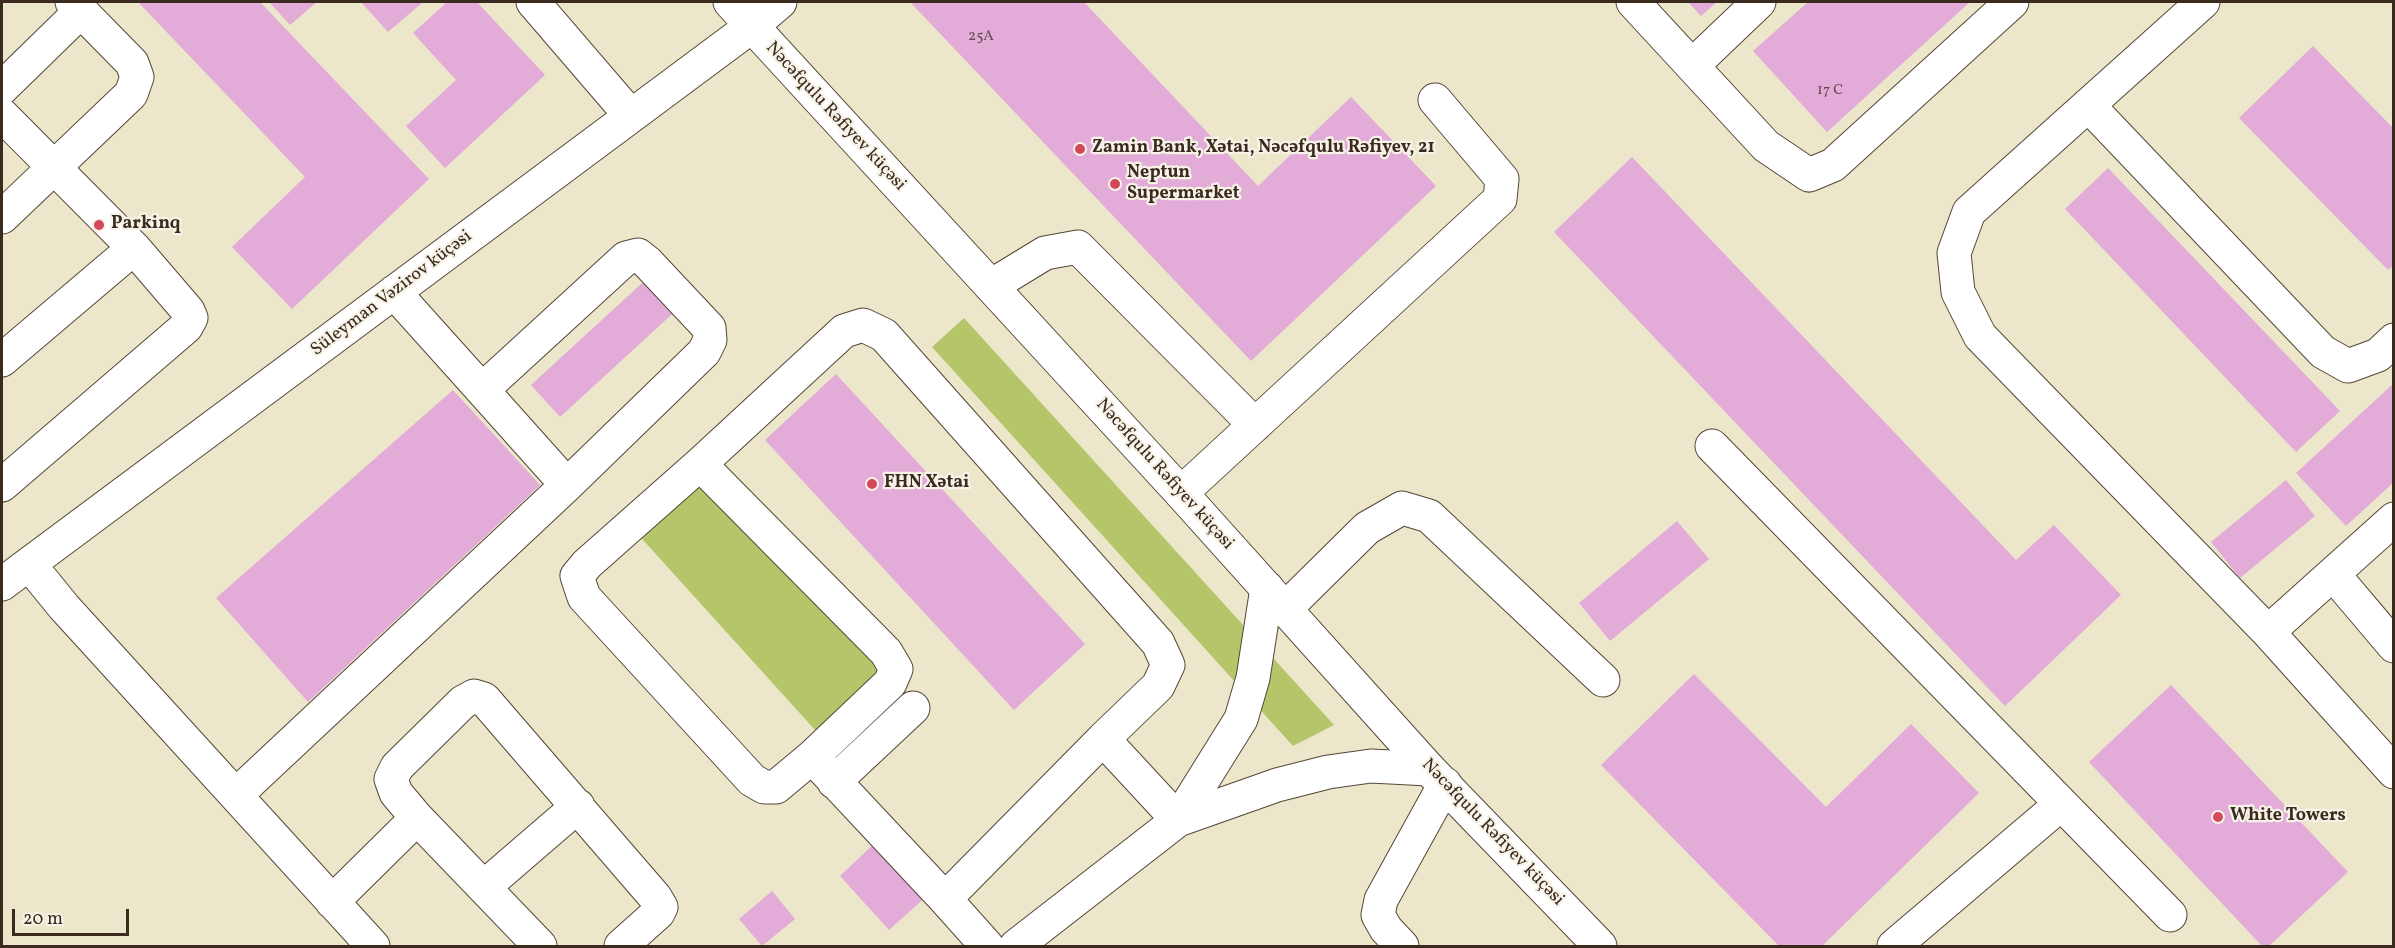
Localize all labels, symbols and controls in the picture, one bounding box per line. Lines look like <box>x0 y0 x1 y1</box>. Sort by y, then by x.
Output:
house number: 25A <box>968 28 994 46</box>
street label: Nəcəfqulu Rəfiyev küçəsi <box>760 38 910 196</box>
house number: 17 C <box>1817 82 1843 100</box>
place label: Zamin Bank, Xətai, Nəcəfqulu Rəfiyev, 21 <box>1092 138 1435 160</box>
marker: Zamin Bank, Xətai, Nəcəfqulu Rəfiyev, 21 <box>1073 142 1087 156</box>
place label: Neptun Supermarket <box>1127 163 1240 206</box>
marker: Neptun Supermarket <box>1108 177 1122 191</box>
place label: Parkinq <box>111 214 181 236</box>
marker: Parkinq <box>92 218 106 232</box>
street label: Süleyman Vəzirov küçəsi <box>307 226 477 362</box>
street label: Nəcəfqulu Rəfiyev küçəsi <box>1090 395 1238 555</box>
place label: FHN Xətai <box>884 473 969 495</box>
marker: FHN Xətai <box>865 477 879 491</box>
street label: Nəcəfqulu Rəfiyev küçəsi <box>1416 755 1568 911</box>
place label: White Towers <box>2230 806 2346 828</box>
marker: White Towers <box>2211 810 2225 824</box>
scale bar <box>15 897 132 935</box>
text: 20 m <box>23 907 63 932</box>

